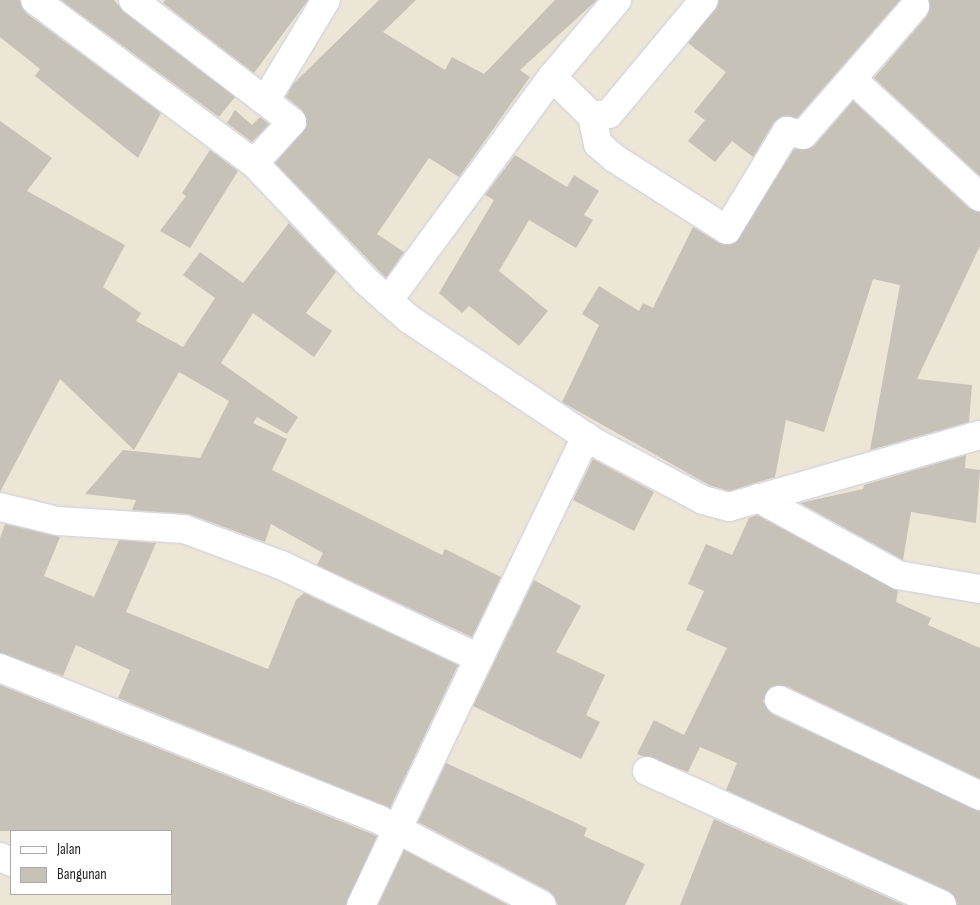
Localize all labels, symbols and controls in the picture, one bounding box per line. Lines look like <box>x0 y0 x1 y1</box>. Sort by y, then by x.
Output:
legend <box>10 830 172 895</box>
text: Jalan <box>57 840 81 859</box>
text: Bangunan <box>57 865 107 884</box>

